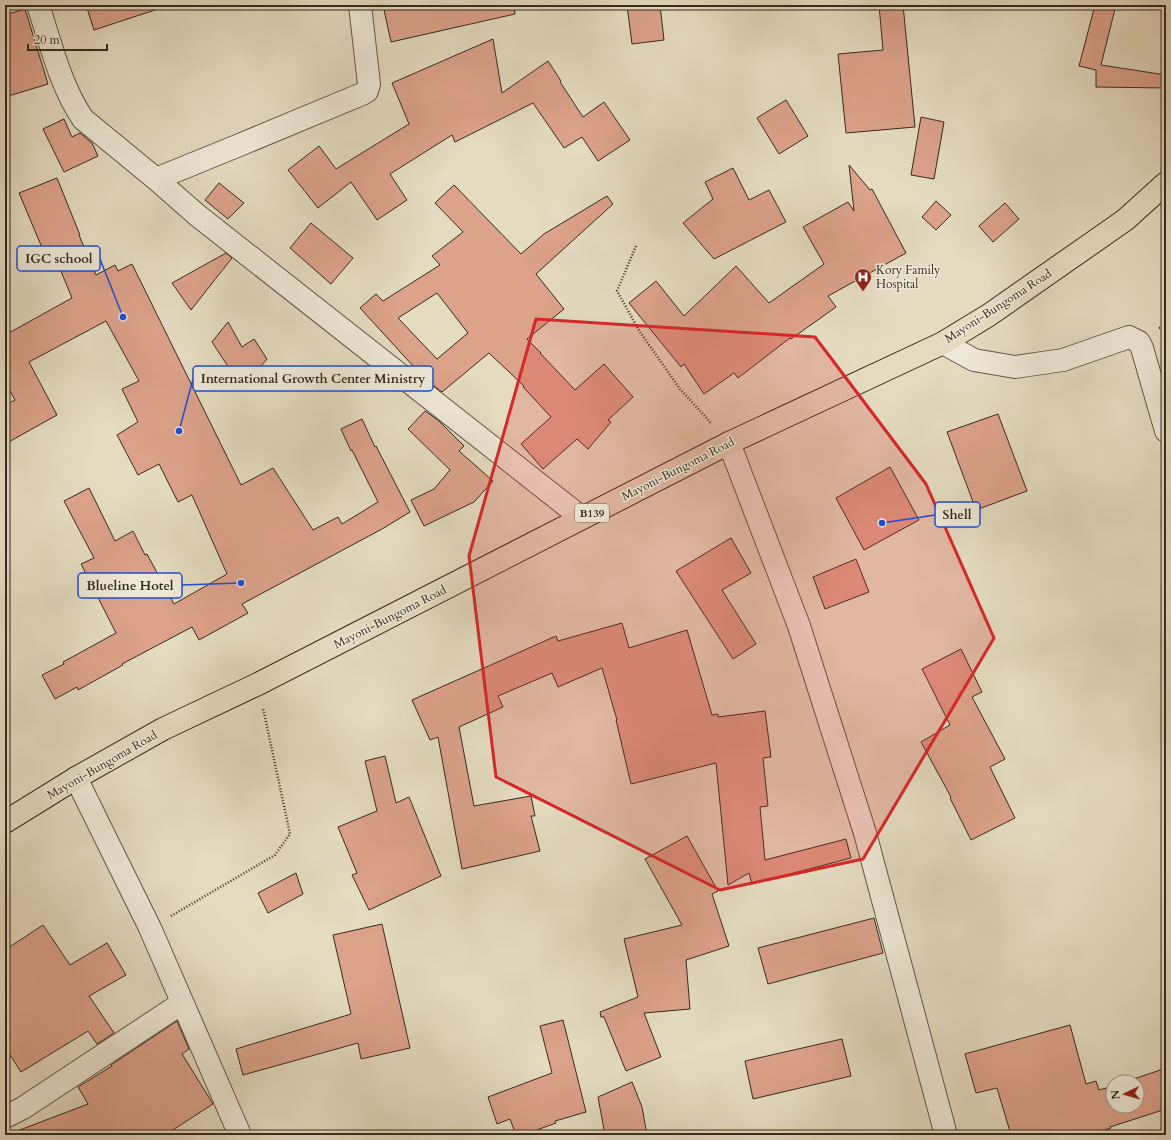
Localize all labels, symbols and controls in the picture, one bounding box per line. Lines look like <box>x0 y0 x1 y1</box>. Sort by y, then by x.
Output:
scale bar <box>28 26 107 52</box>
text: 20 m <box>34 32 61 48</box>
callout: IGC school <box>17 246 100 271</box>
text: IGC school <box>25 250 93 268</box>
place label: Kory Family Hospital <box>876 262 941 292</box>
street label: Mayoni-Bungoma Road <box>941 265 1055 347</box>
hospital icon: Kory Family Hospital <box>853 267 873 292</box>
callout: International Growth Center Ministry <box>193 366 433 391</box>
text: International Growth Center Ministry <box>201 370 426 388</box>
street label: Mayoni-Bungoma Road <box>619 433 738 504</box>
callout: Shell <box>935 502 980 527</box>
road number: B139 <box>575 504 609 522</box>
text: Shell <box>942 506 972 524</box>
callout: Blueline Hotel <box>78 573 182 598</box>
text: Blueline Hotel <box>86 577 174 595</box>
street label: Mayoni-Bungoma Road <box>331 581 450 652</box>
street label: Mayoni-Bungoma Road <box>44 727 160 803</box>
north arrow <box>1105 1074 1145 1114</box>
text: N <box>1108 1089 1123 1100</box>

